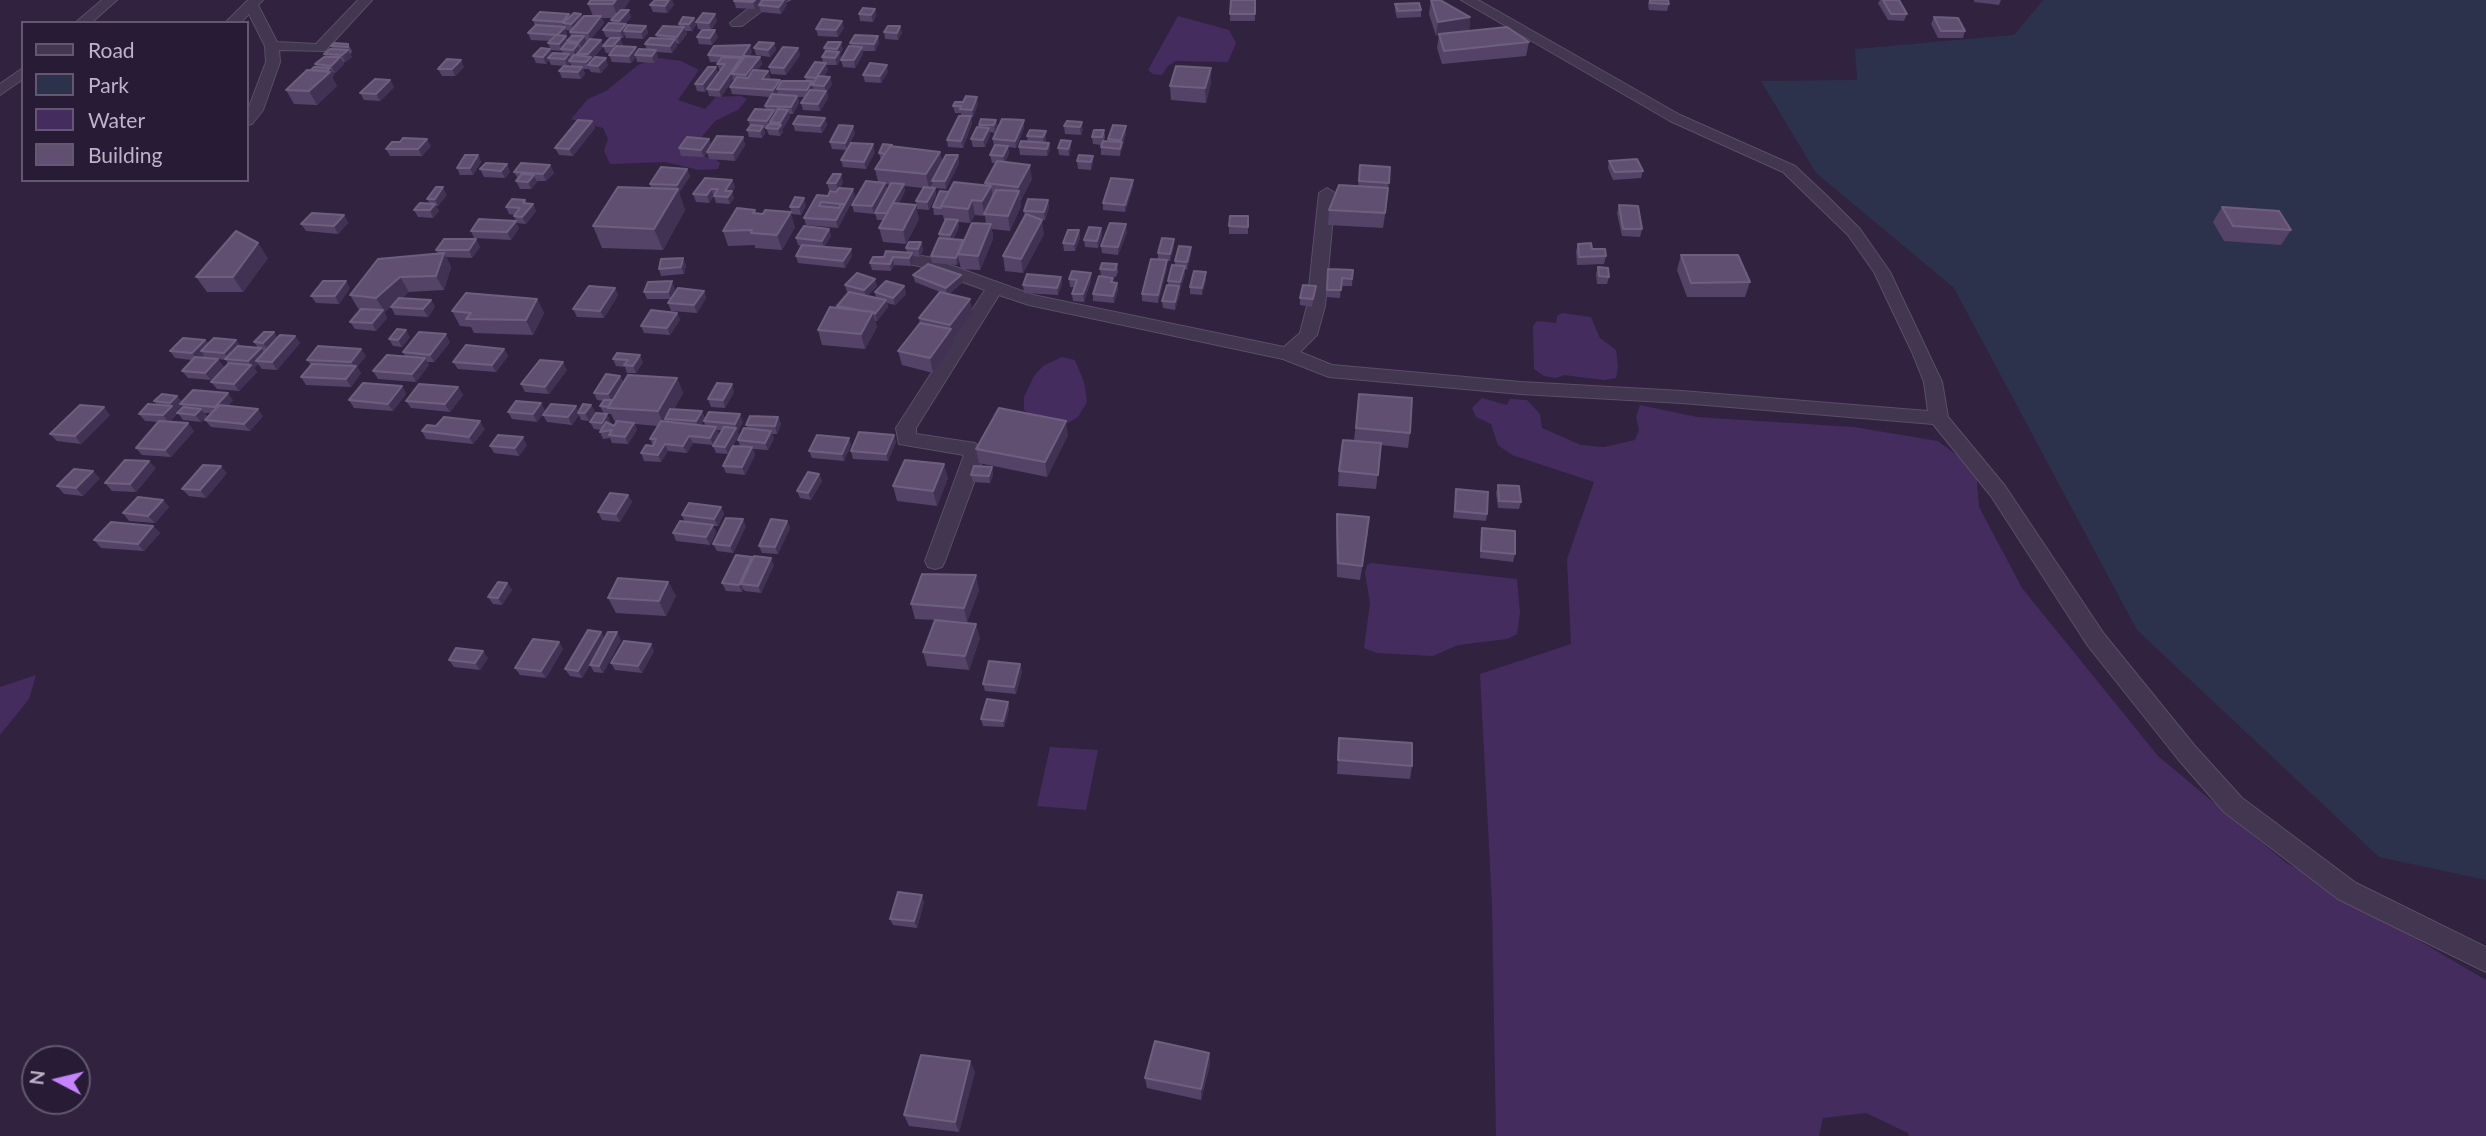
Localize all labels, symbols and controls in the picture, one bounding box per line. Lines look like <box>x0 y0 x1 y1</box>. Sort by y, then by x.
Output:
legend <box>21 21 248 182</box>
text: Road <box>88 37 135 62</box>
text: Park <box>88 72 129 97</box>
text: Water <box>88 107 145 132</box>
text: Building <box>88 142 163 167</box>
north arrow <box>21 1045 91 1115</box>
text: N <box>24 1069 49 1086</box>

